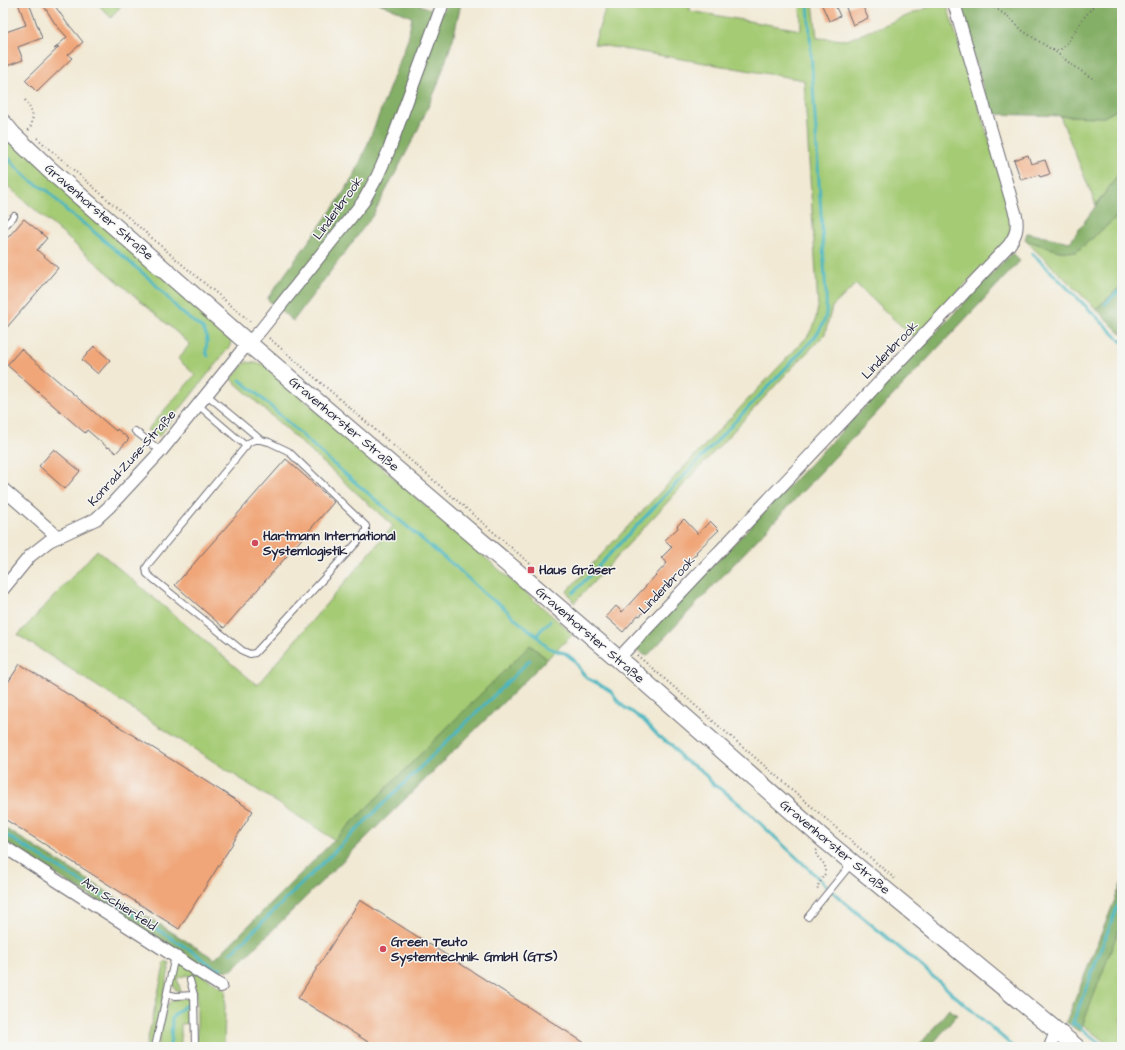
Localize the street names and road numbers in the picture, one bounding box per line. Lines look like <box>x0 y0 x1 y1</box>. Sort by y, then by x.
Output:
street label: Gravenhorster Straße <box>41 160 157 264</box>
street label: Lindenbrook <box>309 172 367 244</box>
street label: Lindenbrook <box>858 317 922 383</box>
street label: Gravenhorster Straße <box>285 372 403 476</box>
street label: Konrad-Zuse-Straße <box>84 406 180 510</box>
street label: Lindenbrook <box>635 552 699 618</box>
street label: Gravenhorster Straße <box>532 583 648 687</box>
street label: Gravenhorster Straße <box>776 795 894 899</box>
street label: Am Schierfeld <box>78 873 160 935</box>

